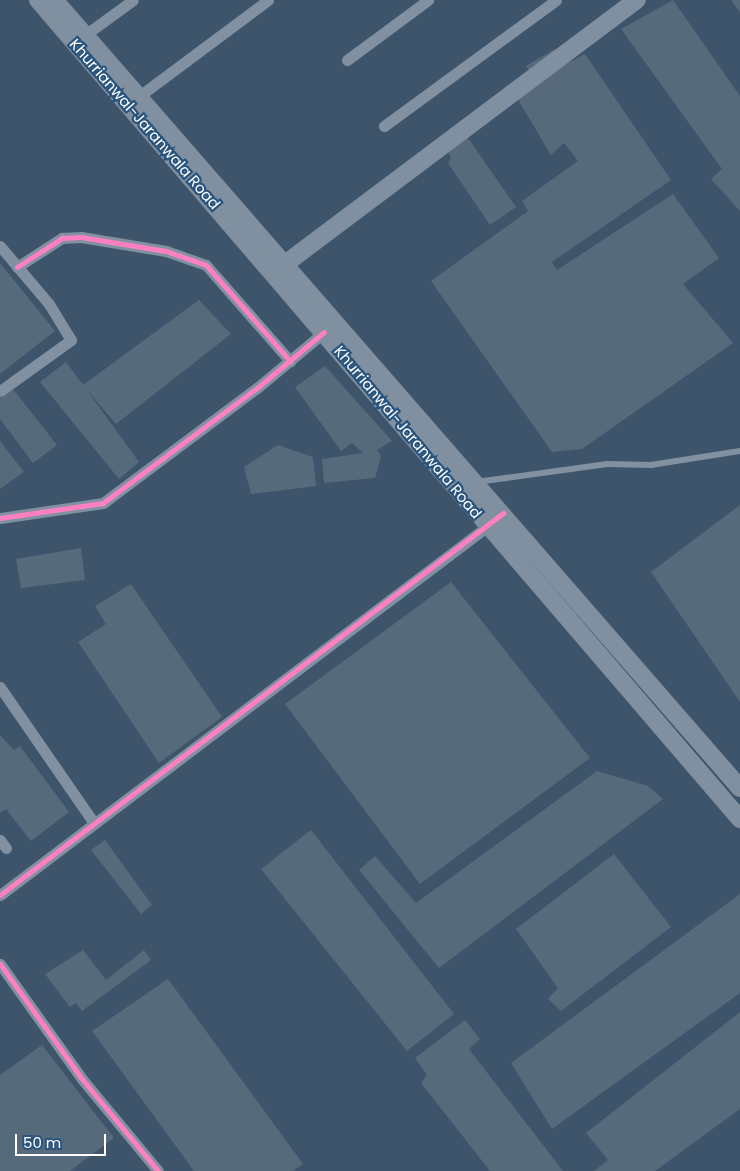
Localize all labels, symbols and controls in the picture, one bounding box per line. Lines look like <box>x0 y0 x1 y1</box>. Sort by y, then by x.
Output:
street label: Khurrianwal-Jaranwala Road <box>66 35 224 213</box>
street label: Khurrianwal-Jaranwala Road <box>330 342 486 522</box>
scale bar <box>18 1124 109 1156</box>
text: 50 m <box>23 1132 61 1153</box>

